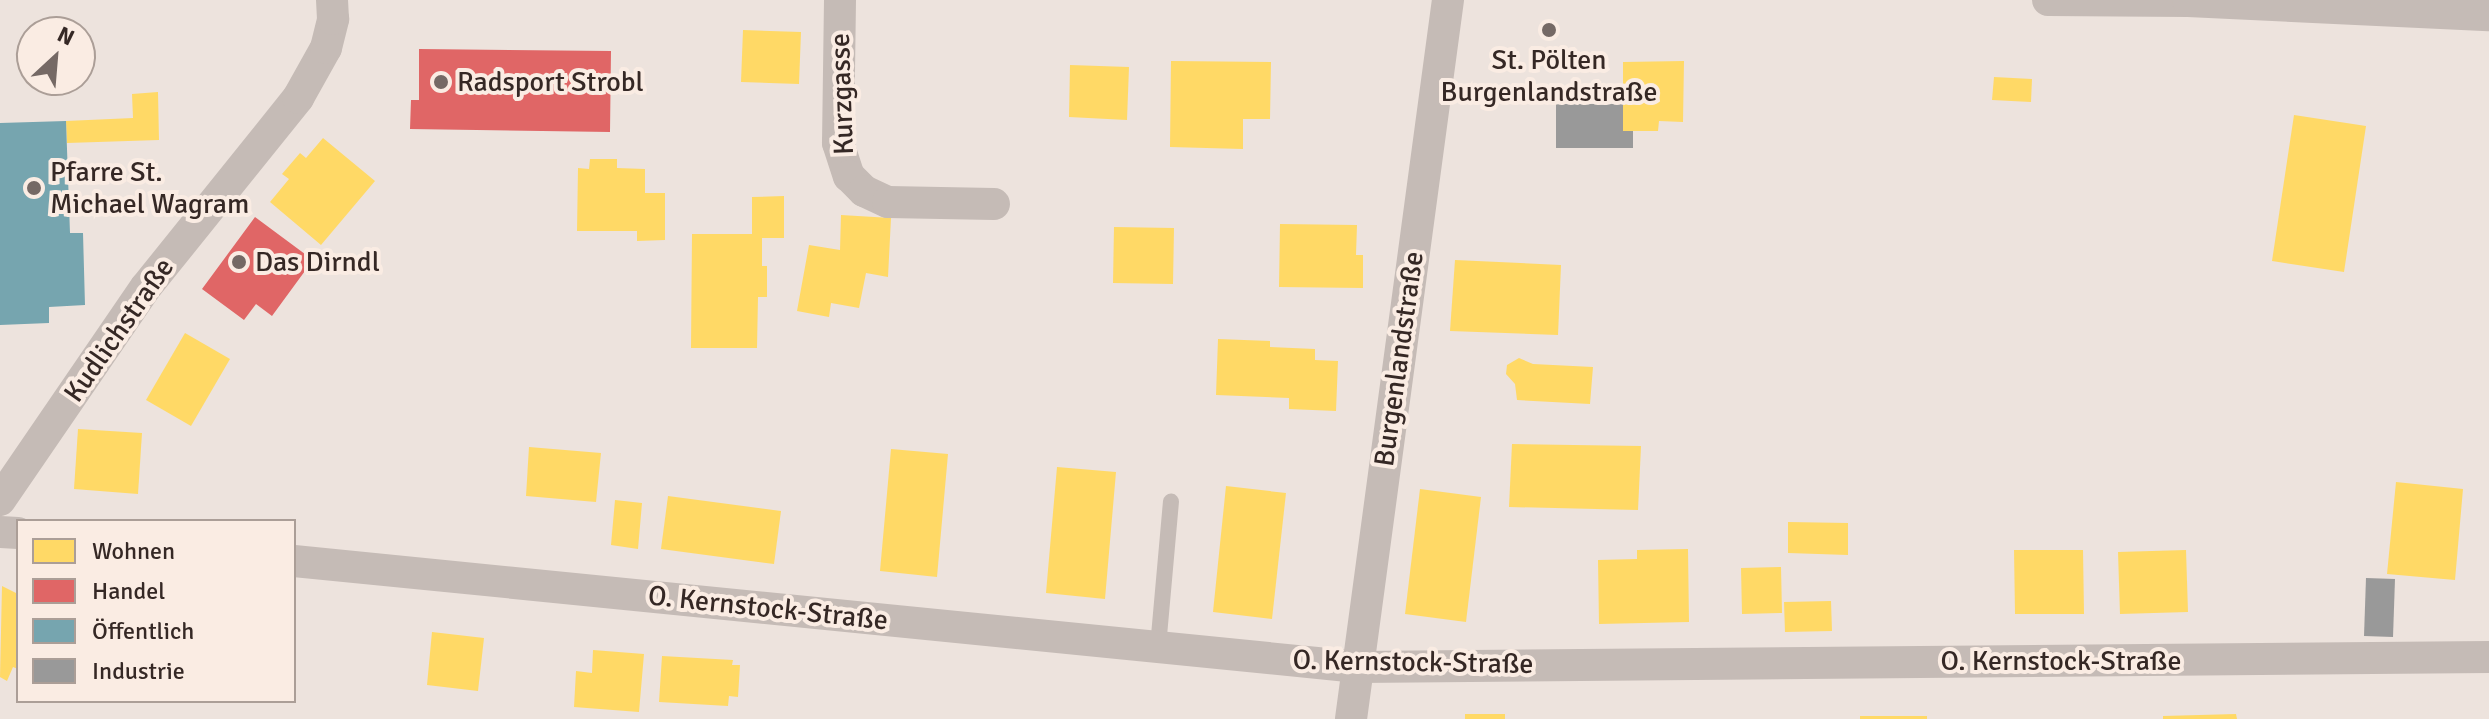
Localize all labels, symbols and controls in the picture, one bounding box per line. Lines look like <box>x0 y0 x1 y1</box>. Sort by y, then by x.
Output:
north arrow <box>16 16 96 96</box>
text: N <box>53 20 79 51</box>
marker: St. Pölten Burgenlandstraße <box>1540 21 1558 39</box>
street label: Kurzgasse <box>823 33 861 155</box>
place label: St. Pölten Burgenlandstraße <box>1441 43 1657 109</box>
place label: Radsport Strobl <box>457 65 644 99</box>
marker: Radsport Strobl <box>432 73 450 91</box>
place label: Pfarre St. Michael Wagram <box>50 155 249 221</box>
marker: Pfarre St. Michael Wagram <box>25 179 43 197</box>
place label: Das Dirndl <box>255 245 380 279</box>
street label: Burgenlandstraße <box>1367 249 1431 469</box>
street label: Kudlichstraße <box>57 251 181 409</box>
marker: Das Dirndl <box>230 253 248 271</box>
legend <box>16 519 296 703</box>
text: Wohnen <box>92 536 175 566</box>
text: Handel <box>92 576 165 606</box>
street label: O. Kernstock-Straße <box>646 579 890 637</box>
text: Öffentlich <box>92 616 194 646</box>
street label: O. Kernstock-Straße <box>1292 643 1534 681</box>
street label: O. Kernstock-Straße <box>1941 644 2181 678</box>
text: Industrie <box>92 656 185 686</box>

